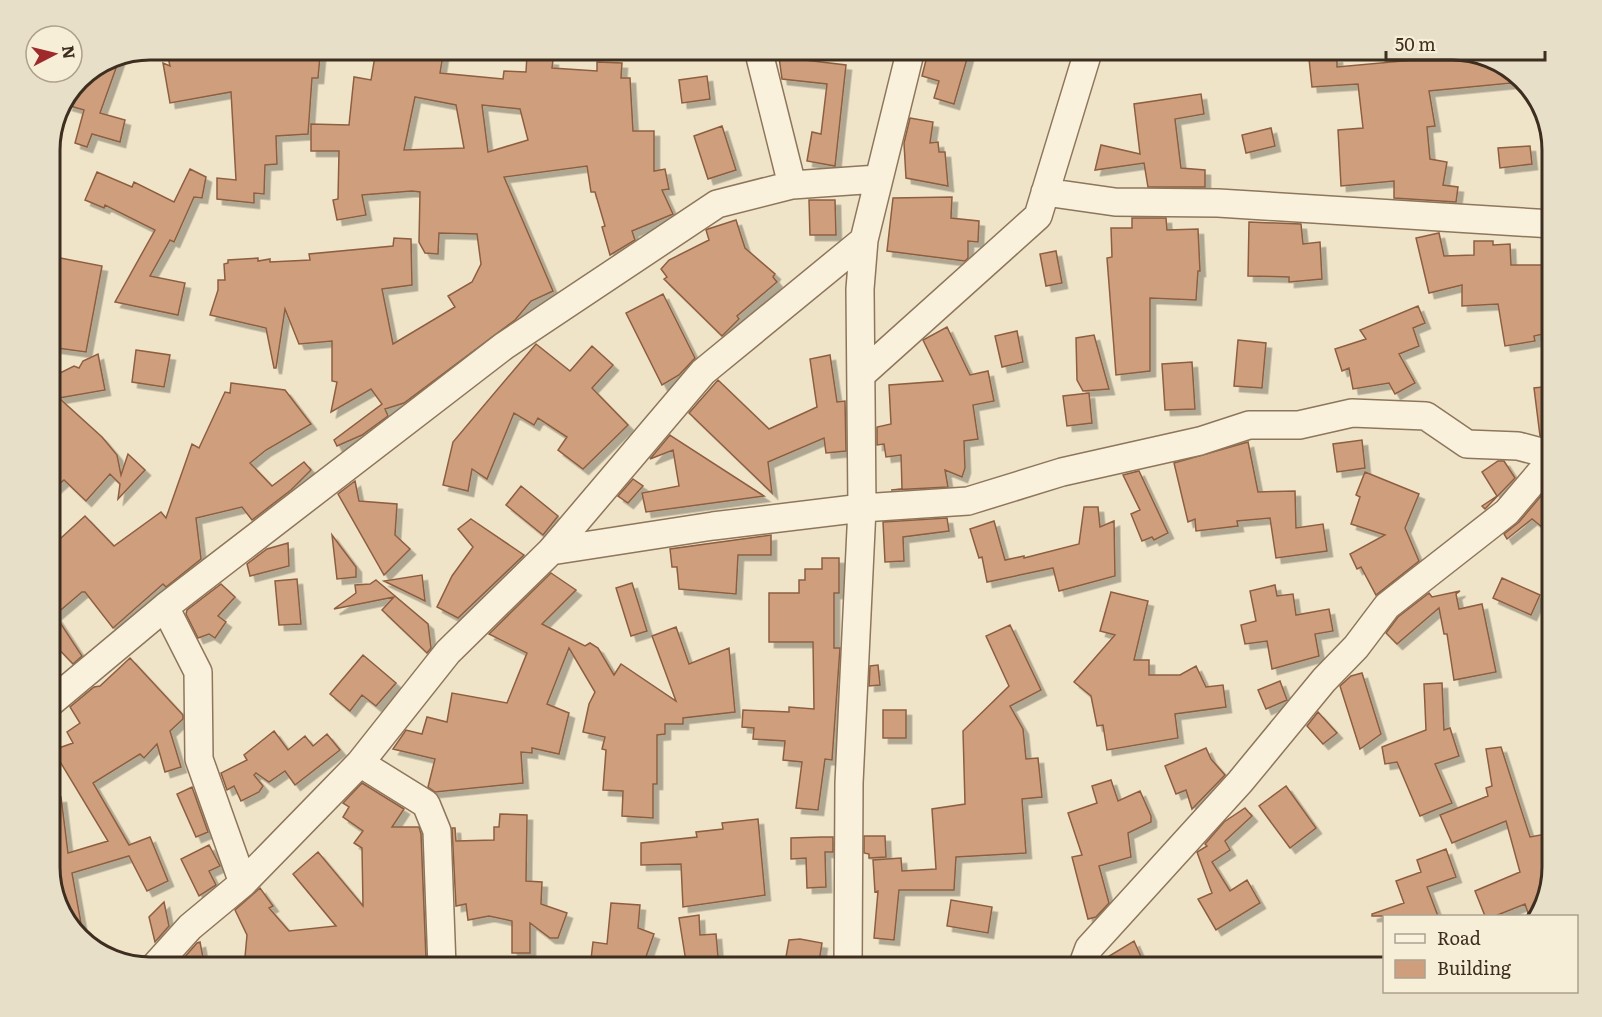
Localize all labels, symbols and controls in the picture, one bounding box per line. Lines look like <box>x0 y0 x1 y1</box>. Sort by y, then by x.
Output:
north arrow <box>24 24 84 84</box>
scale bar <box>1386 24 1545 62</box>
text: 50 m <box>1395 30 1436 57</box>
text: N <box>57 44 83 60</box>
legend <box>1383 915 1578 993</box>
text: Road <box>1437 924 1481 951</box>
text: Building <box>1437 954 1512 981</box>

